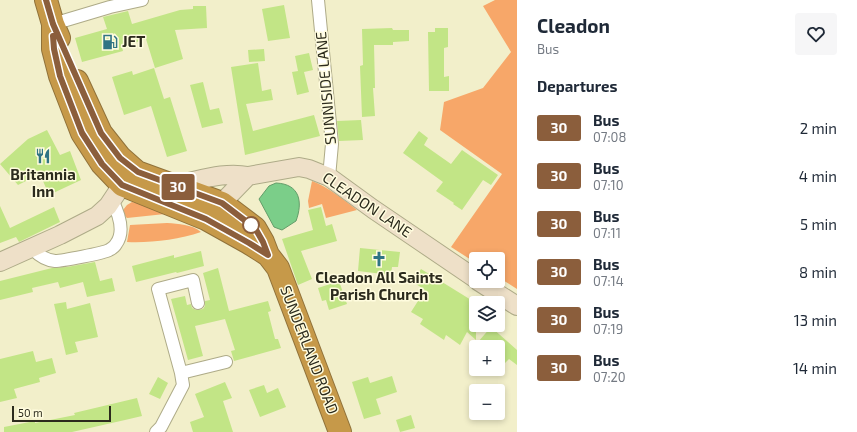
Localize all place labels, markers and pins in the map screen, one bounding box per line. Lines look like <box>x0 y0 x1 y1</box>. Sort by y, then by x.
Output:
place label: JET <box>122 32 145 50</box>
fuel station icon: JET <box>101 33 119 51</box>
restaurant icon: Britannia Inn <box>34 147 52 165</box>
place label: Britannia Inn <box>10 165 76 200</box>
unlabelled marker <box>242 216 260 234</box>
church icon: Cleadon All Saints Parish Church <box>370 250 388 268</box>
place label: Cleadon All Saints Parish Church <box>315 268 443 303</box>

